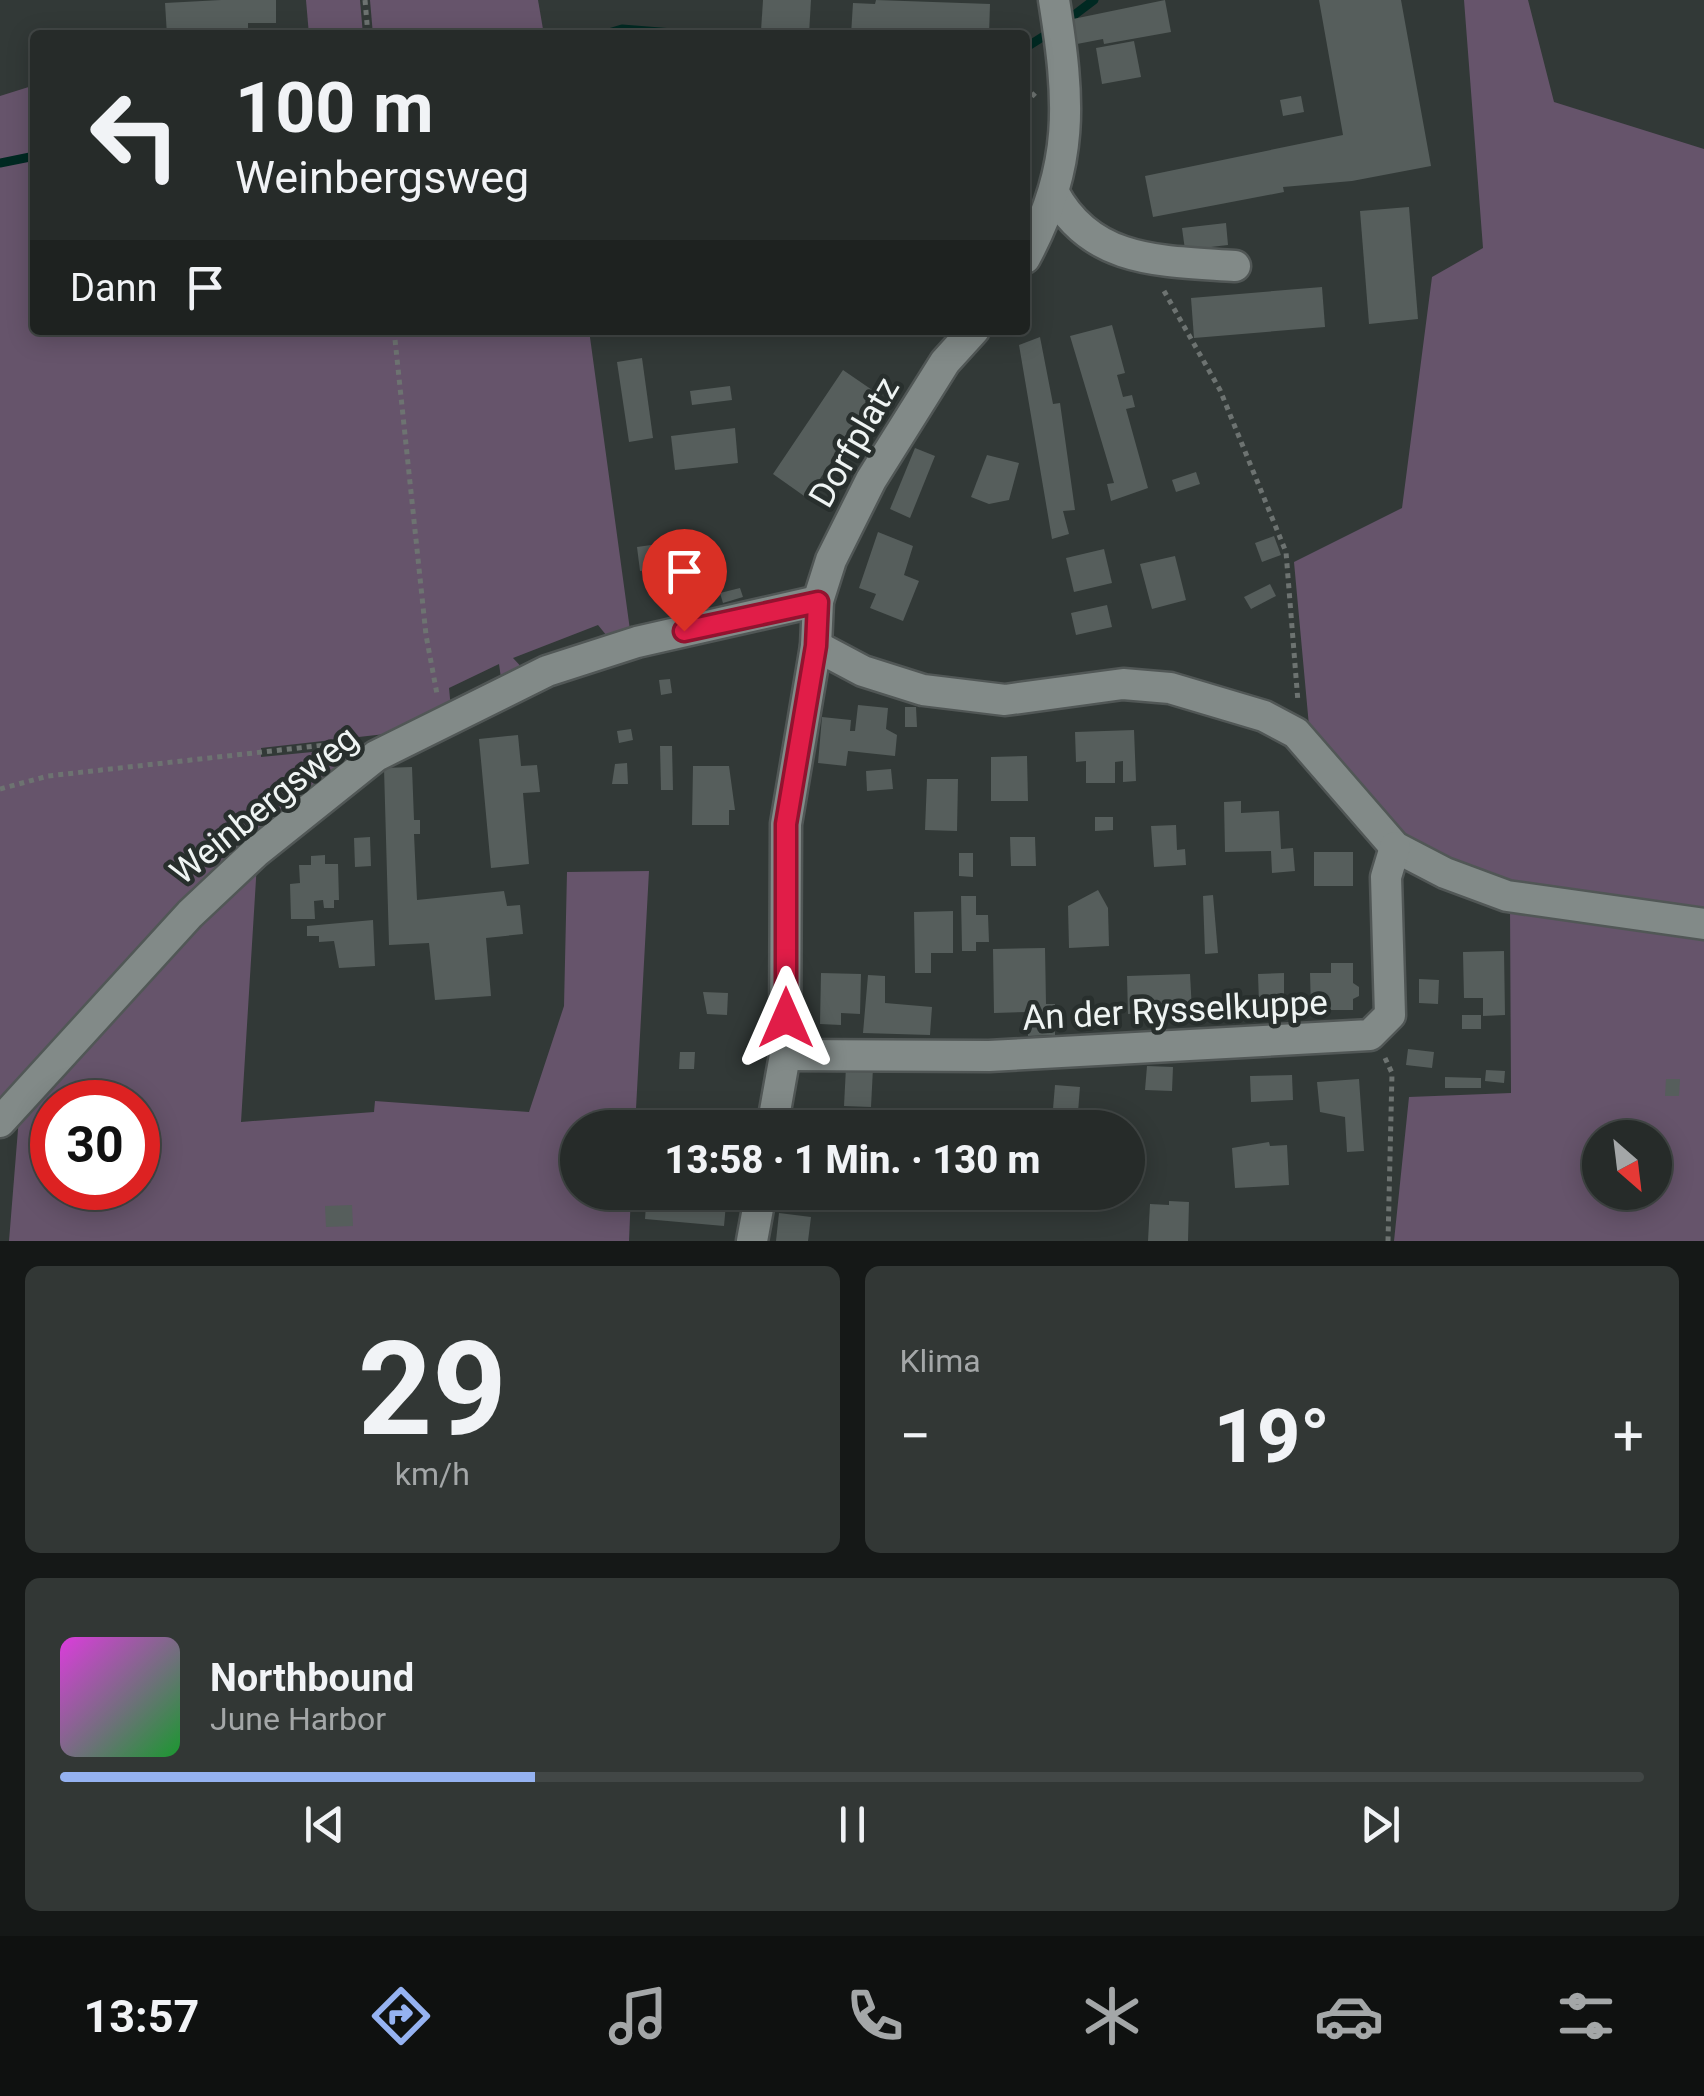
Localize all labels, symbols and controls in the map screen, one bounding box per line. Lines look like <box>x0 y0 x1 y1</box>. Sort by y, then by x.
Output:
text: 100 m <box>235 67 434 149</box>
icon: left <box>70 70 200 200</box>
text: Weinbergsweg <box>235 151 529 204</box>
icon: arrive <box>178 260 233 315</box>
text: Dann <box>70 266 158 310</box>
street label: Dorfplatz <box>801 370 908 515</box>
pin <box>642 529 727 632</box>
icon: arrive <box>657 544 712 599</box>
street label: Weinbergsweg <box>162 717 366 893</box>
position arrow <box>734 966 838 1070</box>
street label: An der Rysselkuppe <box>1021 982 1329 1039</box>
speed limit sign: 30 <box>30 1080 160 1210</box>
north arrow <box>1582 1120 1672 1210</box>
map controls <box>1582 1120 1672 1210</box>
text: 13:58 · 1 Min. · 130 m <box>665 1138 1040 1182</box>
text: 29 <box>358 1313 507 1466</box>
text: Klima <box>900 1342 981 1380</box>
text: 19° <box>1214 1392 1330 1480</box>
text: − <box>900 1404 931 1468</box>
text: + <box>1613 1404 1644 1468</box>
text: km/h <box>395 1455 470 1493</box>
text: Northbound <box>210 1656 414 1700</box>
text: June Harbor <box>210 1700 386 1738</box>
icon: previous <box>297 1797 352 1852</box>
icon: pause <box>825 1797 880 1852</box>
icon: next <box>1353 1797 1408 1852</box>
icon: directions <box>366 1981 436 2051</box>
icon: music <box>603 1981 673 2051</box>
icon: phone <box>840 1981 910 2051</box>
icon: climate <box>1077 1981 1147 2051</box>
icon: car <box>1314 1981 1384 2051</box>
icon: filters <box>1551 1981 1621 2051</box>
text: 13:57 <box>83 1990 199 2043</box>

